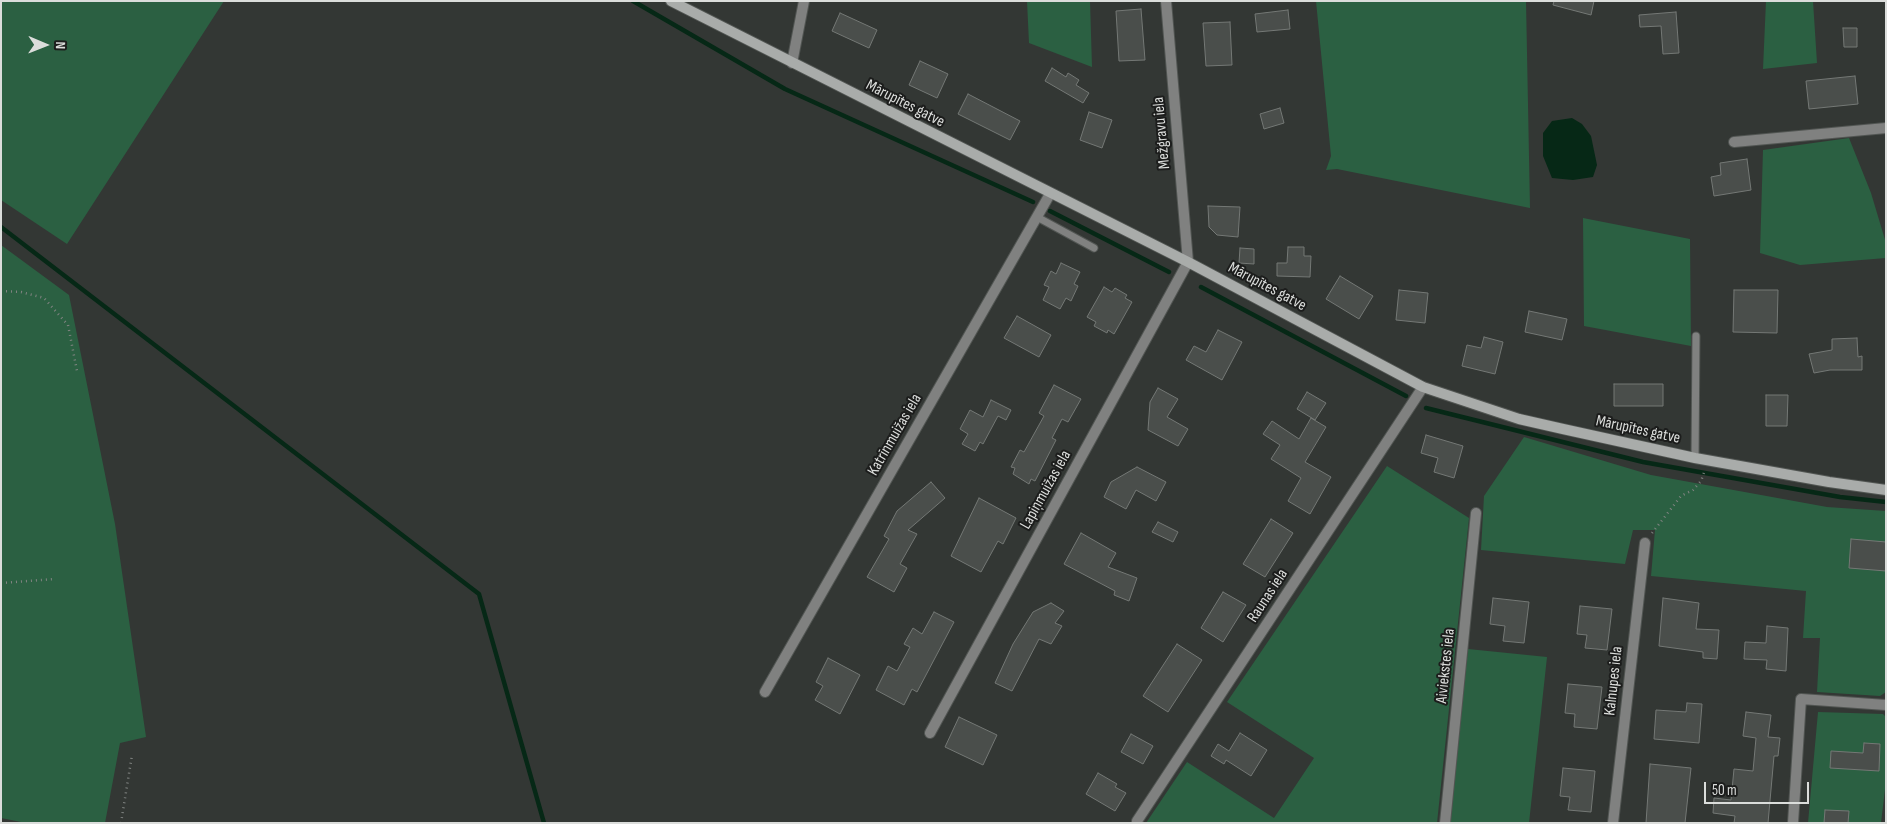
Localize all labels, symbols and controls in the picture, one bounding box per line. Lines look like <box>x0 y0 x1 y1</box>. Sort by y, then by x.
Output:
north arrow <box>20 20 70 70</box>
text: N <box>52 41 69 49</box>
street label: Mārupītes gatve <box>862 76 948 132</box>
street label: Mežgravu iela <box>1149 96 1175 170</box>
street label: Mārupītes gatve <box>1225 258 1309 316</box>
street label: Katrīnmuižas iela <box>864 391 926 479</box>
street label: Mārupītes gatve <box>1594 412 1682 448</box>
street label: Lapiņmuižas iela <box>1016 447 1076 533</box>
street label: Raunas iela <box>1244 566 1292 626</box>
street label: Aiviekstes iela <box>1433 628 1459 704</box>
street label: Kalnupes iela <box>1601 645 1627 717</box>
scale bar <box>1707 772 1812 804</box>
text: 50 m <box>1712 781 1737 800</box>

